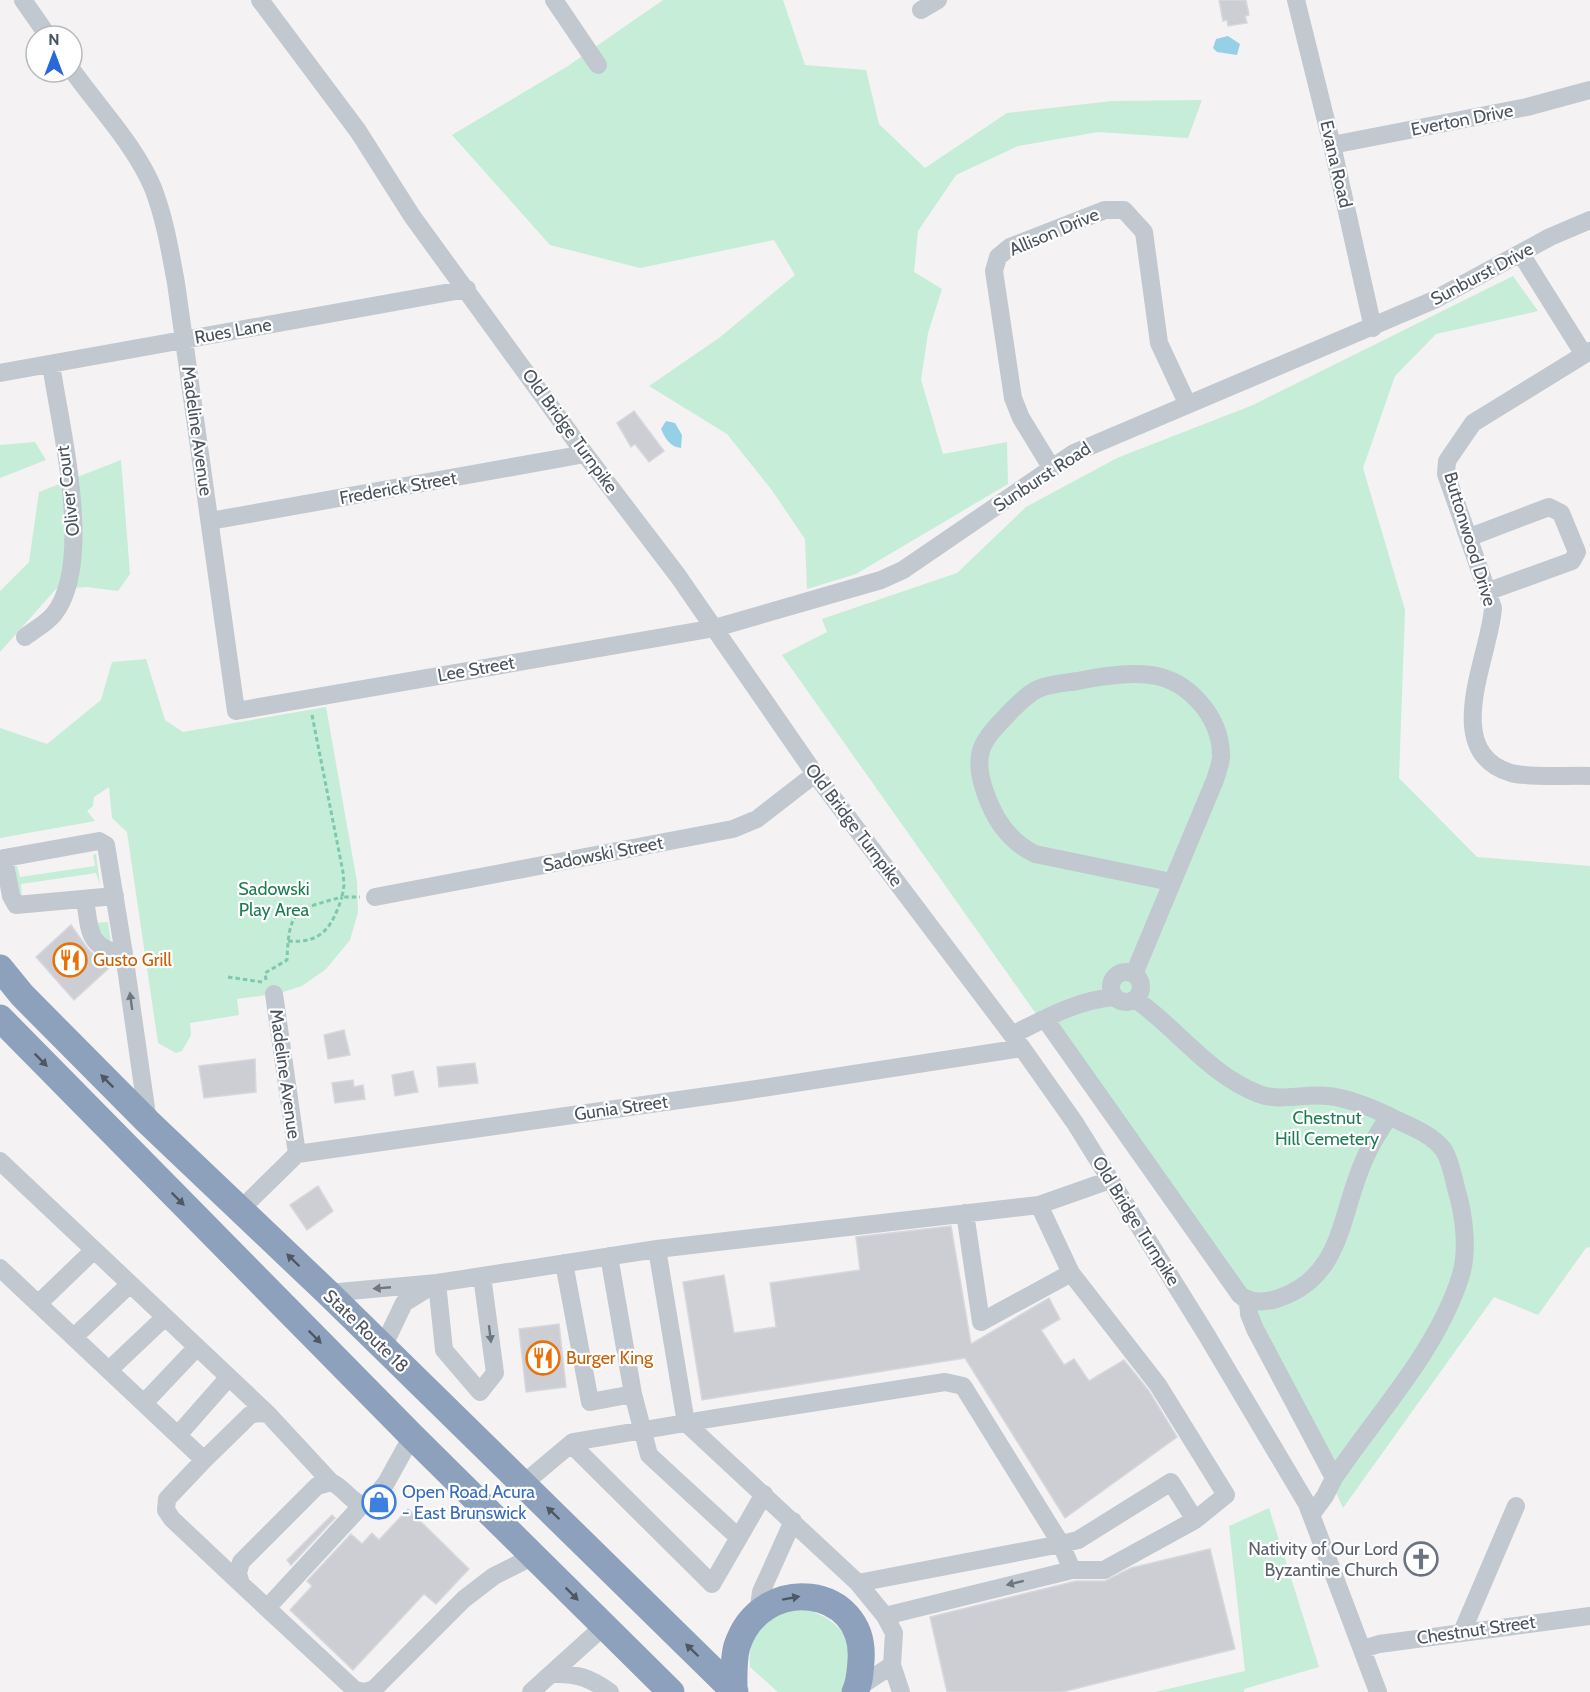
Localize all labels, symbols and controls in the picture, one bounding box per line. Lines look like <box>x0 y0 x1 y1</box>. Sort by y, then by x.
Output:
north arrow <box>24 24 84 84</box>
text: N <box>48 30 60 49</box>
street label: Everton Drive <box>1409 99 1515 141</box>
street label: Evana Road <box>1315 118 1357 210</box>
street label: Allison Drive <box>1006 203 1102 261</box>
street label: Sunburst Drive <box>1427 238 1537 310</box>
street label: Rues Lane <box>193 313 273 349</box>
street label: Madeline Avenue <box>177 365 217 497</box>
street label: Old Bridge Turnpike <box>518 365 622 497</box>
street label: Sunburst Road <box>989 437 1095 517</box>
street label: Oliver Court <box>52 444 84 538</box>
street label: Frederick Street <box>338 467 458 509</box>
street label: Buttonwood Drive <box>1439 469 1501 609</box>
street label: Lee Street <box>436 651 516 687</box>
street label: Old Bridge Turnpike <box>801 759 907 891</box>
street label: Sadowski Street <box>541 832 665 876</box>
park label: Sadowski Play Area <box>238 878 310 921</box>
restaurant icon: Gusto Grill <box>52 942 88 978</box>
place label: Gusto Grill <box>93 949 173 971</box>
one-way arrow <box>126 992 135 1011</box>
street label: Madeline Avenue <box>265 1008 305 1140</box>
one-way arrow <box>34 1052 48 1067</box>
one-way arrow <box>101 1074 115 1088</box>
street label: Gunia Street <box>573 1091 669 1125</box>
park label: Chestnut Hill Cemetery <box>1275 1107 1379 1150</box>
street label: Old Bridge Turnpike <box>1087 1152 1185 1290</box>
one-way arrow <box>171 1191 185 1206</box>
one-way arrow <box>287 1253 301 1267</box>
one-way arrow <box>373 1283 392 1293</box>
street label: State Route 18 <box>319 1285 413 1377</box>
one-way arrow <box>485 1325 494 1344</box>
one-way arrow <box>308 1330 322 1345</box>
restaurant icon: Burger King <box>525 1340 561 1376</box>
place label: Burger King <box>566 1347 654 1369</box>
place label: Open Road Acura - East Brunswick <box>402 1481 535 1524</box>
shop icon: Open Road Acura - East Brunswick <box>361 1484 397 1520</box>
one-way arrow <box>546 1507 560 1521</box>
place label: Nativity of Our Lord Byzantine Church <box>1248 1538 1398 1581</box>
church icon: Nativity of Our Lord Byzantine Church <box>1403 1541 1439 1577</box>
one-way arrow <box>1006 1579 1024 1589</box>
one-way arrow <box>565 1586 579 1600</box>
one-way arrow <box>782 1593 801 1602</box>
street label: Chestnut Street <box>1415 1611 1537 1649</box>
one-way arrow <box>685 1643 699 1657</box>

